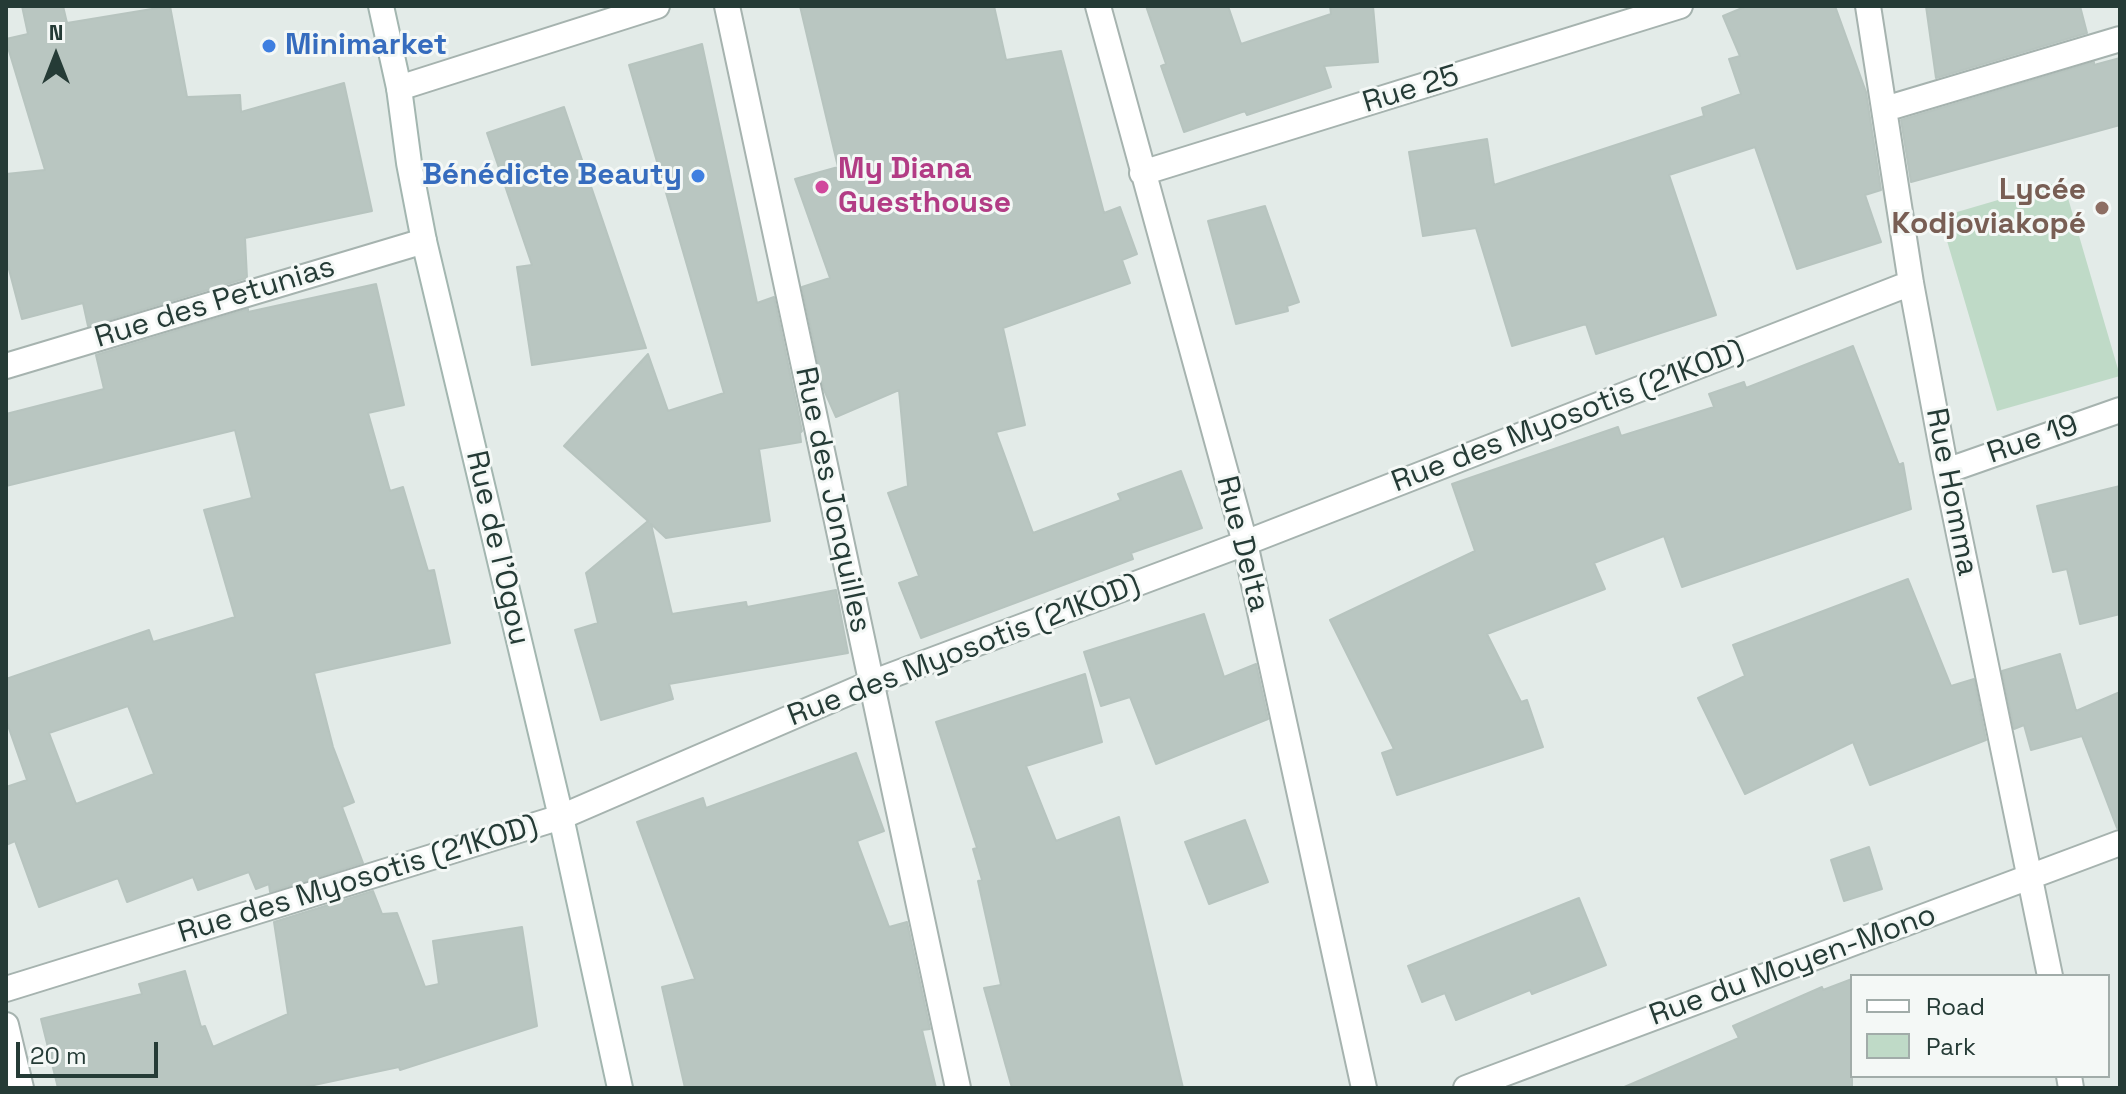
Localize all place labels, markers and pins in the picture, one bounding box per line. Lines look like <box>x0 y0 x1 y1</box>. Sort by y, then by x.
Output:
place label: Minimarket <box>285 28 447 64</box>
marker: Minimarket <box>260 37 278 55</box>
place label: My Diana Guesthouse <box>838 152 1011 222</box>
place label: Bénédicte Beauty <box>422 158 682 194</box>
marker: Bénédicte Beauty <box>689 167 707 185</box>
place label: Lycée Kodjoviakopé <box>1892 173 2086 244</box>
marker: My Diana Guesthouse <box>813 178 831 196</box>
marker: Lycée Kodjoviakopé <box>2093 199 2111 217</box>

